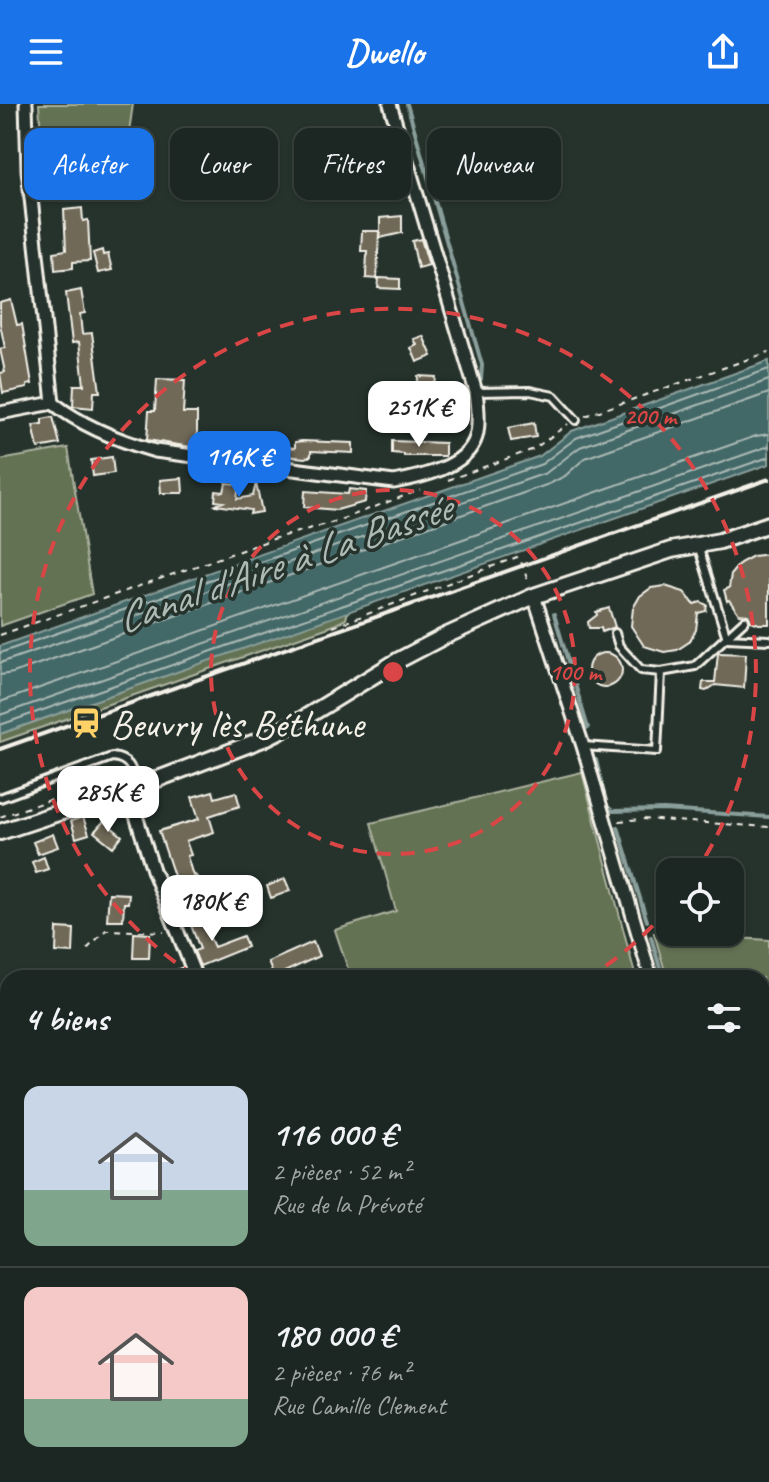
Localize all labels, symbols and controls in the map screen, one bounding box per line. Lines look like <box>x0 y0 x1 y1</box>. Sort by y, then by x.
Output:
text: Dwello <box>345 29 424 75</box>
icon: menu <box>24 30 68 74</box>
icon: share <box>701 30 745 74</box>
chip: Acheter <box>24 128 154 200</box>
chip: Louer <box>170 128 278 200</box>
chip: Filtres <box>294 128 411 200</box>
chip: Nouveau <box>427 128 561 200</box>
pin: 251K € <box>354 381 484 449</box>
text: 251K € <box>386 390 452 423</box>
text: 200 m <box>624 401 678 431</box>
pin: 116K € <box>174 431 304 499</box>
text: 116K € <box>206 440 272 473</box>
water label: Canal d'Aire à La Bassée <box>110 479 463 645</box>
text: 100 m <box>549 657 603 687</box>
centre of rings <box>379 658 407 686</box>
place label: Beuvry lès Béthune <box>110 699 367 749</box>
station icon: Beuvry lès Béthune <box>69 706 103 740</box>
pin: 285K € <box>43 766 173 834</box>
text: 285K € <box>75 775 141 808</box>
map controls <box>656 858 744 946</box>
button: locate <box>656 858 744 946</box>
pin: 180K € <box>147 875 277 943</box>
text: 180K € <box>179 884 245 917</box>
icon: filters <box>702 996 746 1040</box>
text: 4 biens <box>24 997 108 1040</box>
text: 116 000 € <box>272 1112 396 1155</box>
icon: home <box>88 1118 184 1214</box>
text: 2 pièces · 52 m² <box>272 1155 410 1188</box>
text: Rue de la Prévoté <box>272 1188 421 1221</box>
text: 180 000 € <box>272 1313 396 1356</box>
icon: home <box>88 1319 184 1415</box>
text: 2 pièces · 76 m² <box>272 1356 410 1389</box>
text: Rue Camille Clement <box>272 1389 446 1422</box>

